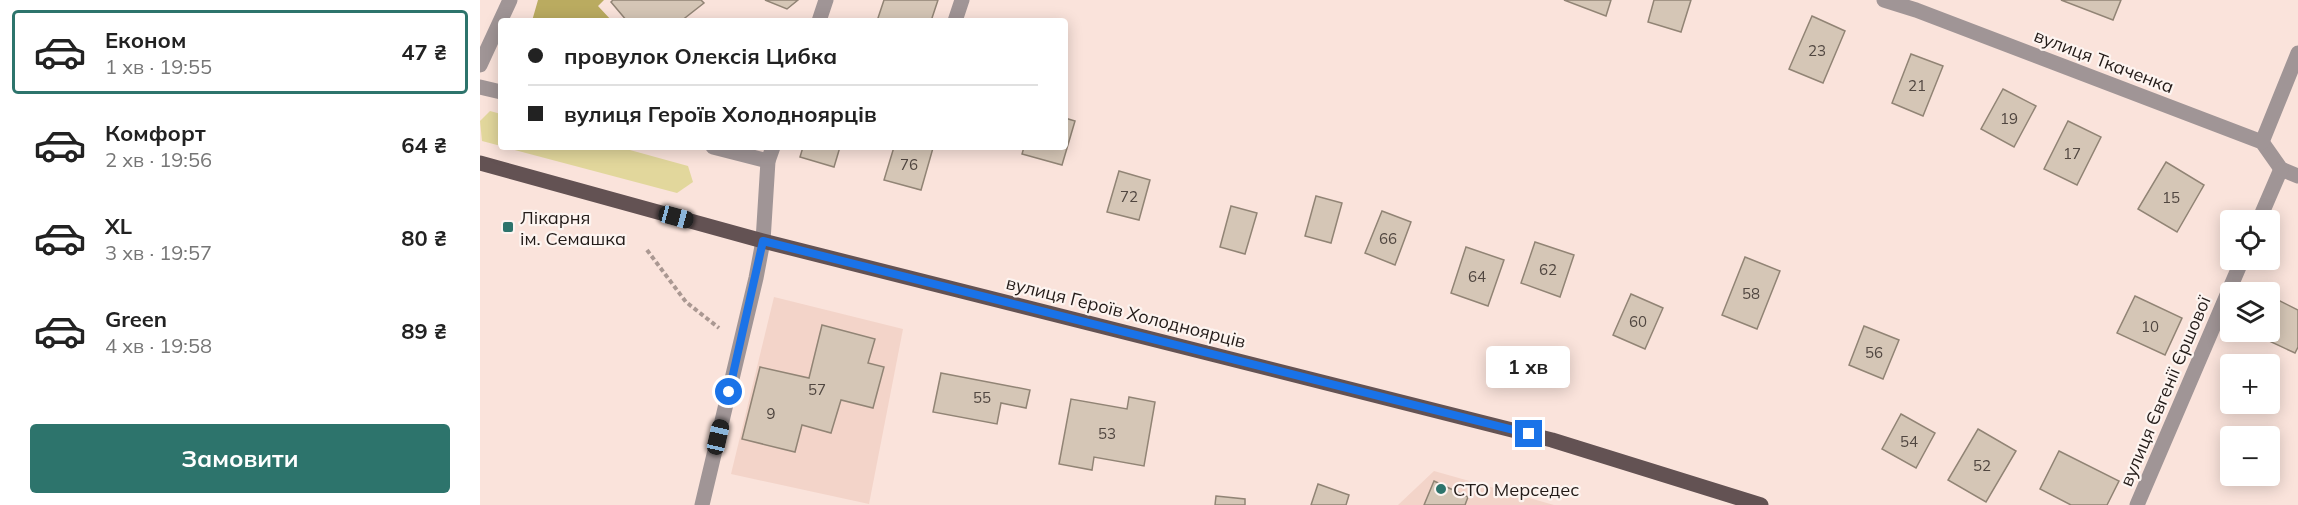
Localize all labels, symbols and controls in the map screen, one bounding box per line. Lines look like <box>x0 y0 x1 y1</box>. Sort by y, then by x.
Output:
street label: вулиця Ткаченка <box>2031 24 2177 98</box>
icon: car <box>33 25 87 79</box>
text: Економ <box>105 26 186 54</box>
text: 47 ₴ <box>401 38 447 66</box>
house number: 23 <box>1808 41 1826 60</box>
text: провулок Олексія Цибка <box>564 42 837 70</box>
text: 1 хв · 19:55 <box>105 54 212 79</box>
house number: 21 <box>1908 76 1926 95</box>
text: вулиця Героїв Холодноярців <box>564 100 877 128</box>
house number: 19 <box>2000 109 2018 128</box>
icon: car <box>33 118 87 172</box>
text: Комфорт <box>105 119 206 147</box>
text: 64 ₴ <box>401 131 447 159</box>
house number: 17 <box>2063 144 2081 163</box>
text: 2 хв · 19:56 <box>105 147 212 172</box>
house number: 76 <box>900 155 918 174</box>
house number: 72 <box>1120 187 1138 206</box>
house number: 15 <box>2162 188 2180 207</box>
car <box>656 204 696 230</box>
place label: Лікарня ім. Семашка <box>520 206 626 250</box>
map controls <box>2220 210 2280 486</box>
button: locate <box>2220 210 2280 270</box>
icon: car <box>33 211 87 265</box>
text: XL <box>105 212 132 240</box>
marker: Лікарня ім. Семашка <box>501 220 515 234</box>
text: 80 ₴ <box>401 224 447 252</box>
house number: 66 <box>1379 229 1397 248</box>
text: 3 хв · 19:57 <box>105 240 212 265</box>
house number: 62 <box>1539 260 1557 279</box>
house number: 64 <box>1468 267 1486 286</box>
street label: вулиця Героїв Холодноярців <box>1004 271 1248 353</box>
button: layers <box>2220 282 2280 342</box>
house number: 58 <box>1742 284 1760 303</box>
street label: вулиця Євгенії Єршової <box>2114 292 2216 490</box>
icon: car <box>33 304 87 358</box>
text: Green <box>105 305 167 333</box>
house number: 60 <box>1629 312 1647 331</box>
text: 89 ₴ <box>401 317 447 345</box>
house number: 10 <box>2141 317 2159 336</box>
text: 4 хв · 19:58 <box>105 333 212 358</box>
house number: 56 <box>1865 343 1883 362</box>
callout: 1 хв <box>1487 347 1571 389</box>
text: 1 хв <box>1508 354 1548 379</box>
button: + <box>2220 354 2280 414</box>
route start <box>715 378 742 405</box>
house number: 57 <box>808 380 826 399</box>
house number: 55 <box>973 388 991 407</box>
house number: 9 <box>766 404 776 423</box>
car <box>705 417 731 457</box>
route end <box>1515 420 1542 447</box>
button: Замовити <box>30 424 450 493</box>
house number: 53 <box>1098 424 1116 443</box>
button: − <box>2220 426 2280 486</box>
house number: 54 <box>1900 432 1918 451</box>
house number: 52 <box>1973 456 1991 475</box>
place label: СТО Мерседес <box>1453 478 1579 501</box>
marker: СТО Мерседес <box>1434 482 1448 496</box>

